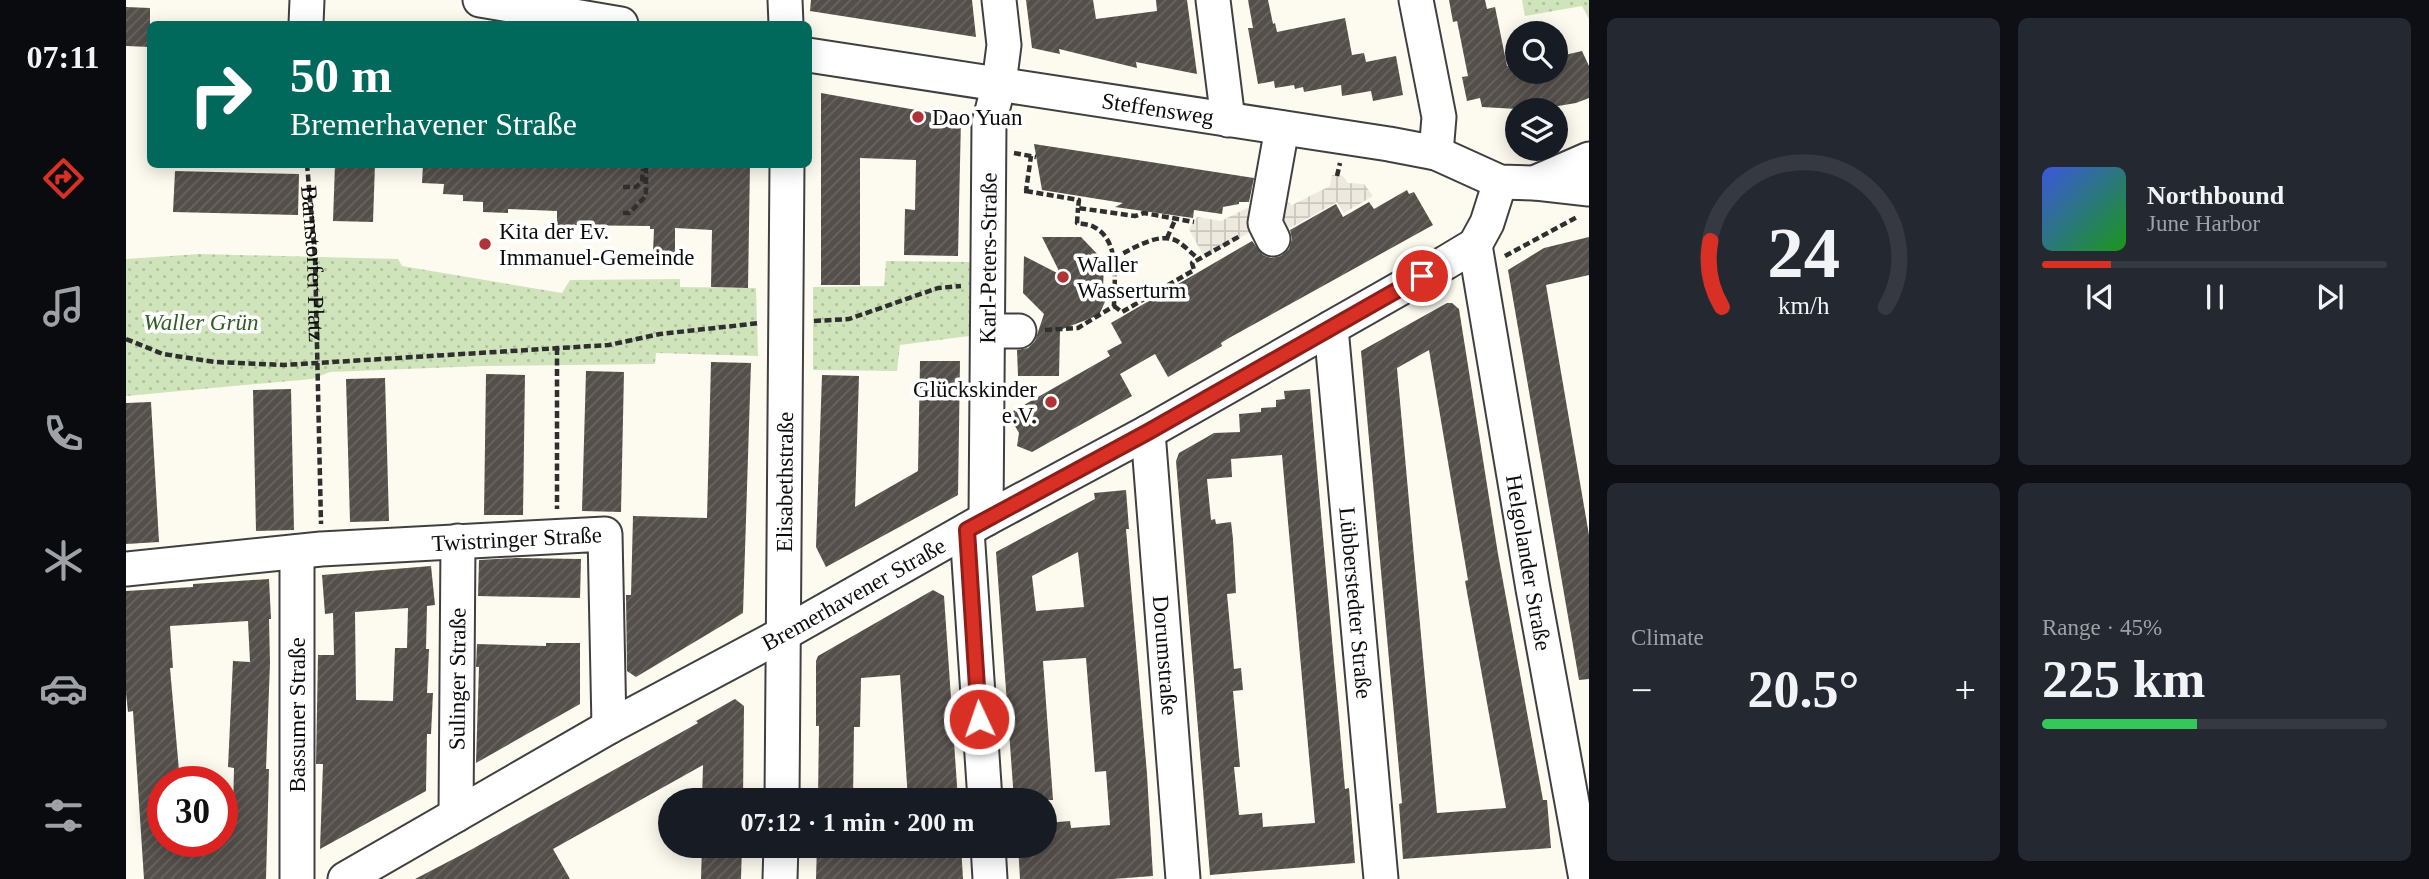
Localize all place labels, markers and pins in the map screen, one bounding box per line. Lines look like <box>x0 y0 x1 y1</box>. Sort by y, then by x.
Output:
place label: Dao Yuan <box>932 105 1023 130</box>
marker: Dao Yuan <box>910 109 926 125</box>
place label: Kita der Ev. Immanuel-Gemeinde <box>499 219 694 270</box>
marker: Kita der Ev. Immanuel-Gemeinde <box>477 236 493 252</box>
pin <box>1392 246 1452 306</box>
place label: Waller Wasserturm <box>1077 252 1186 303</box>
marker: Waller Wasserturm <box>1055 269 1071 285</box>
place label: Glückskinder e.V. <box>913 377 1037 428</box>
marker: Glückskinder e.V. <box>1043 394 1059 410</box>

